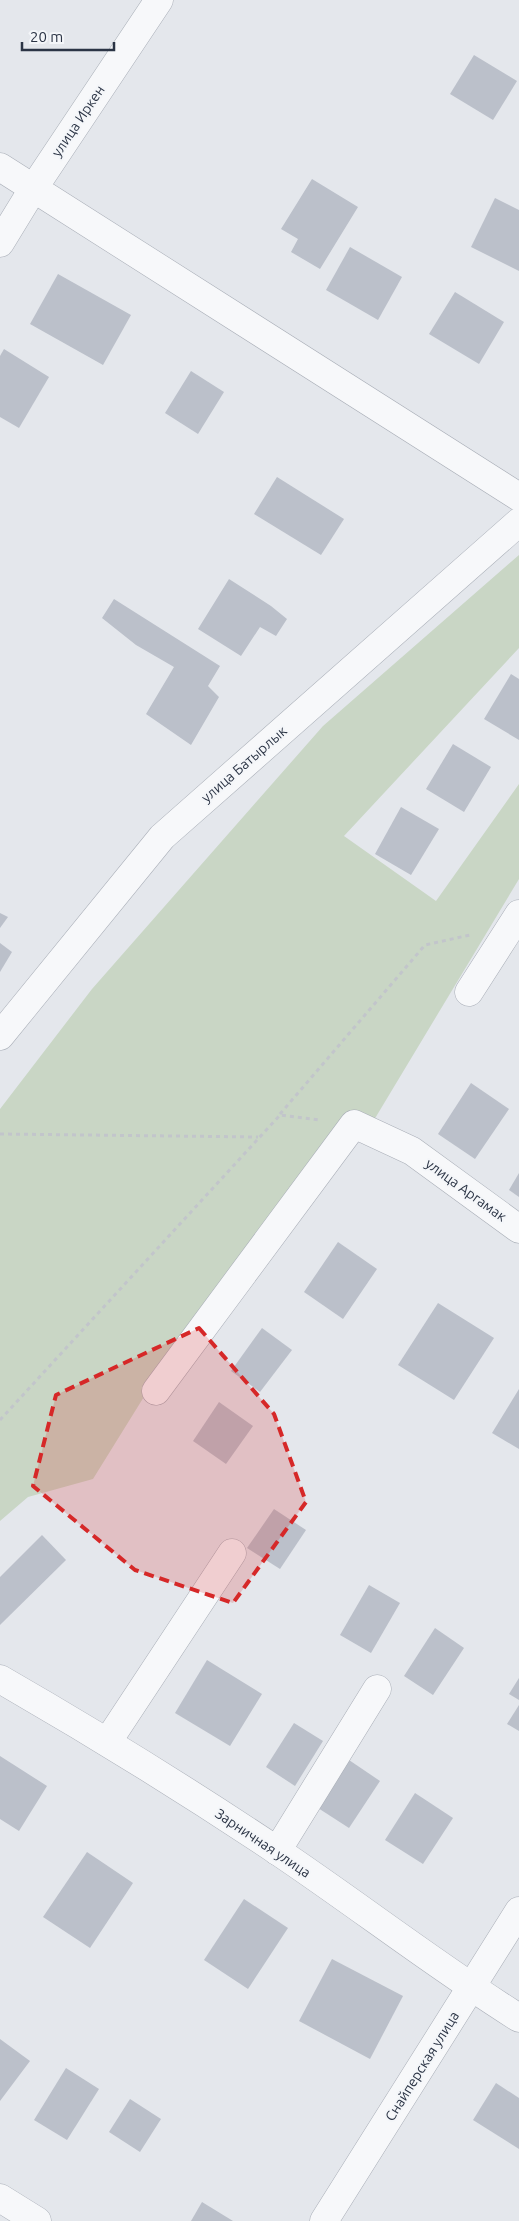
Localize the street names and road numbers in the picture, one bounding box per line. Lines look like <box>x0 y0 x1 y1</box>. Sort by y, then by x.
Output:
street label: улица Иркен <box>48 82 108 160</box>
street label: улица Батырлык <box>198 723 290 805</box>
street label: улица Аргамак <box>422 1155 510 1225</box>
street label: Зарничная улица <box>212 1805 314 1881</box>
street label: Снайперская улица <box>382 2008 462 2124</box>

